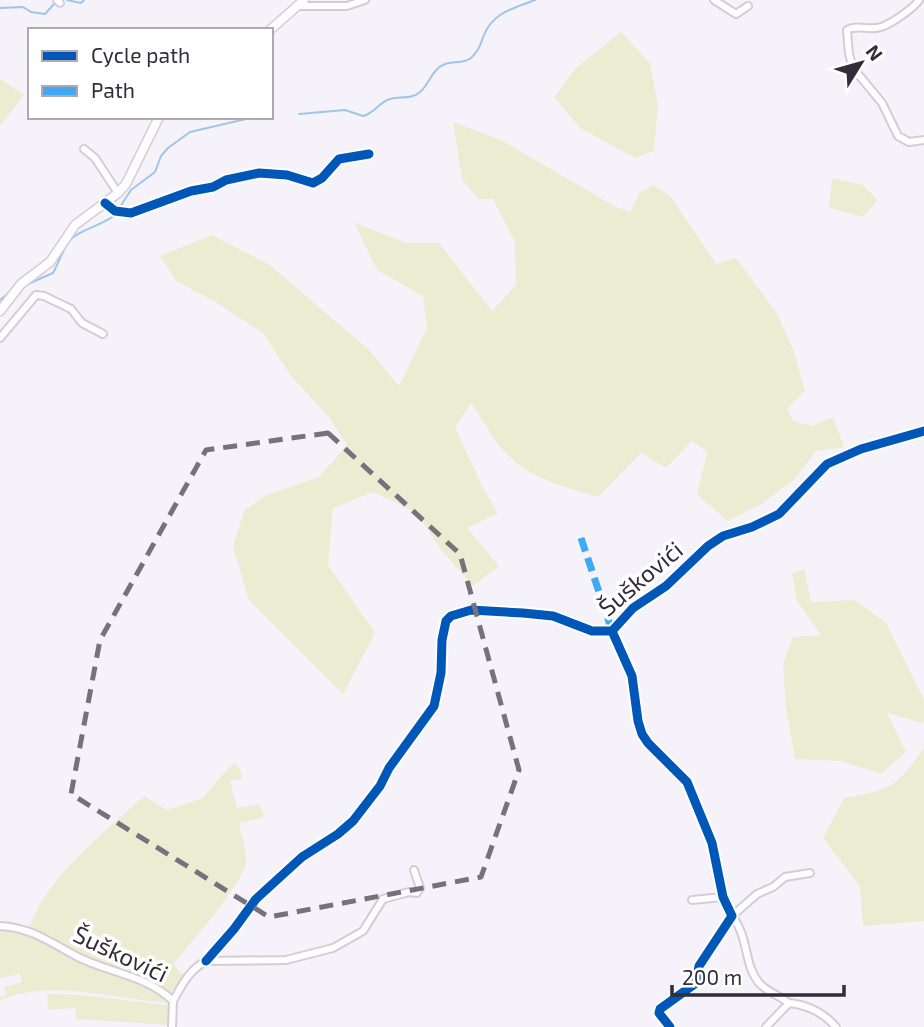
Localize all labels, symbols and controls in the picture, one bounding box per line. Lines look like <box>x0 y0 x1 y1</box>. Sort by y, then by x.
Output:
legend <box>28 28 273 119</box>
north arrow <box>826 28 896 98</box>
text: N <box>862 40 888 65</box>
text: Cycle path <box>91 42 190 67</box>
text: Path <box>91 77 135 102</box>
street label: Šuškovići <box>592 534 688 622</box>
street label: Šuškovići <box>69 919 173 987</box>
scale bar <box>672 954 844 998</box>
text: 200 m <box>682 964 742 989</box>

